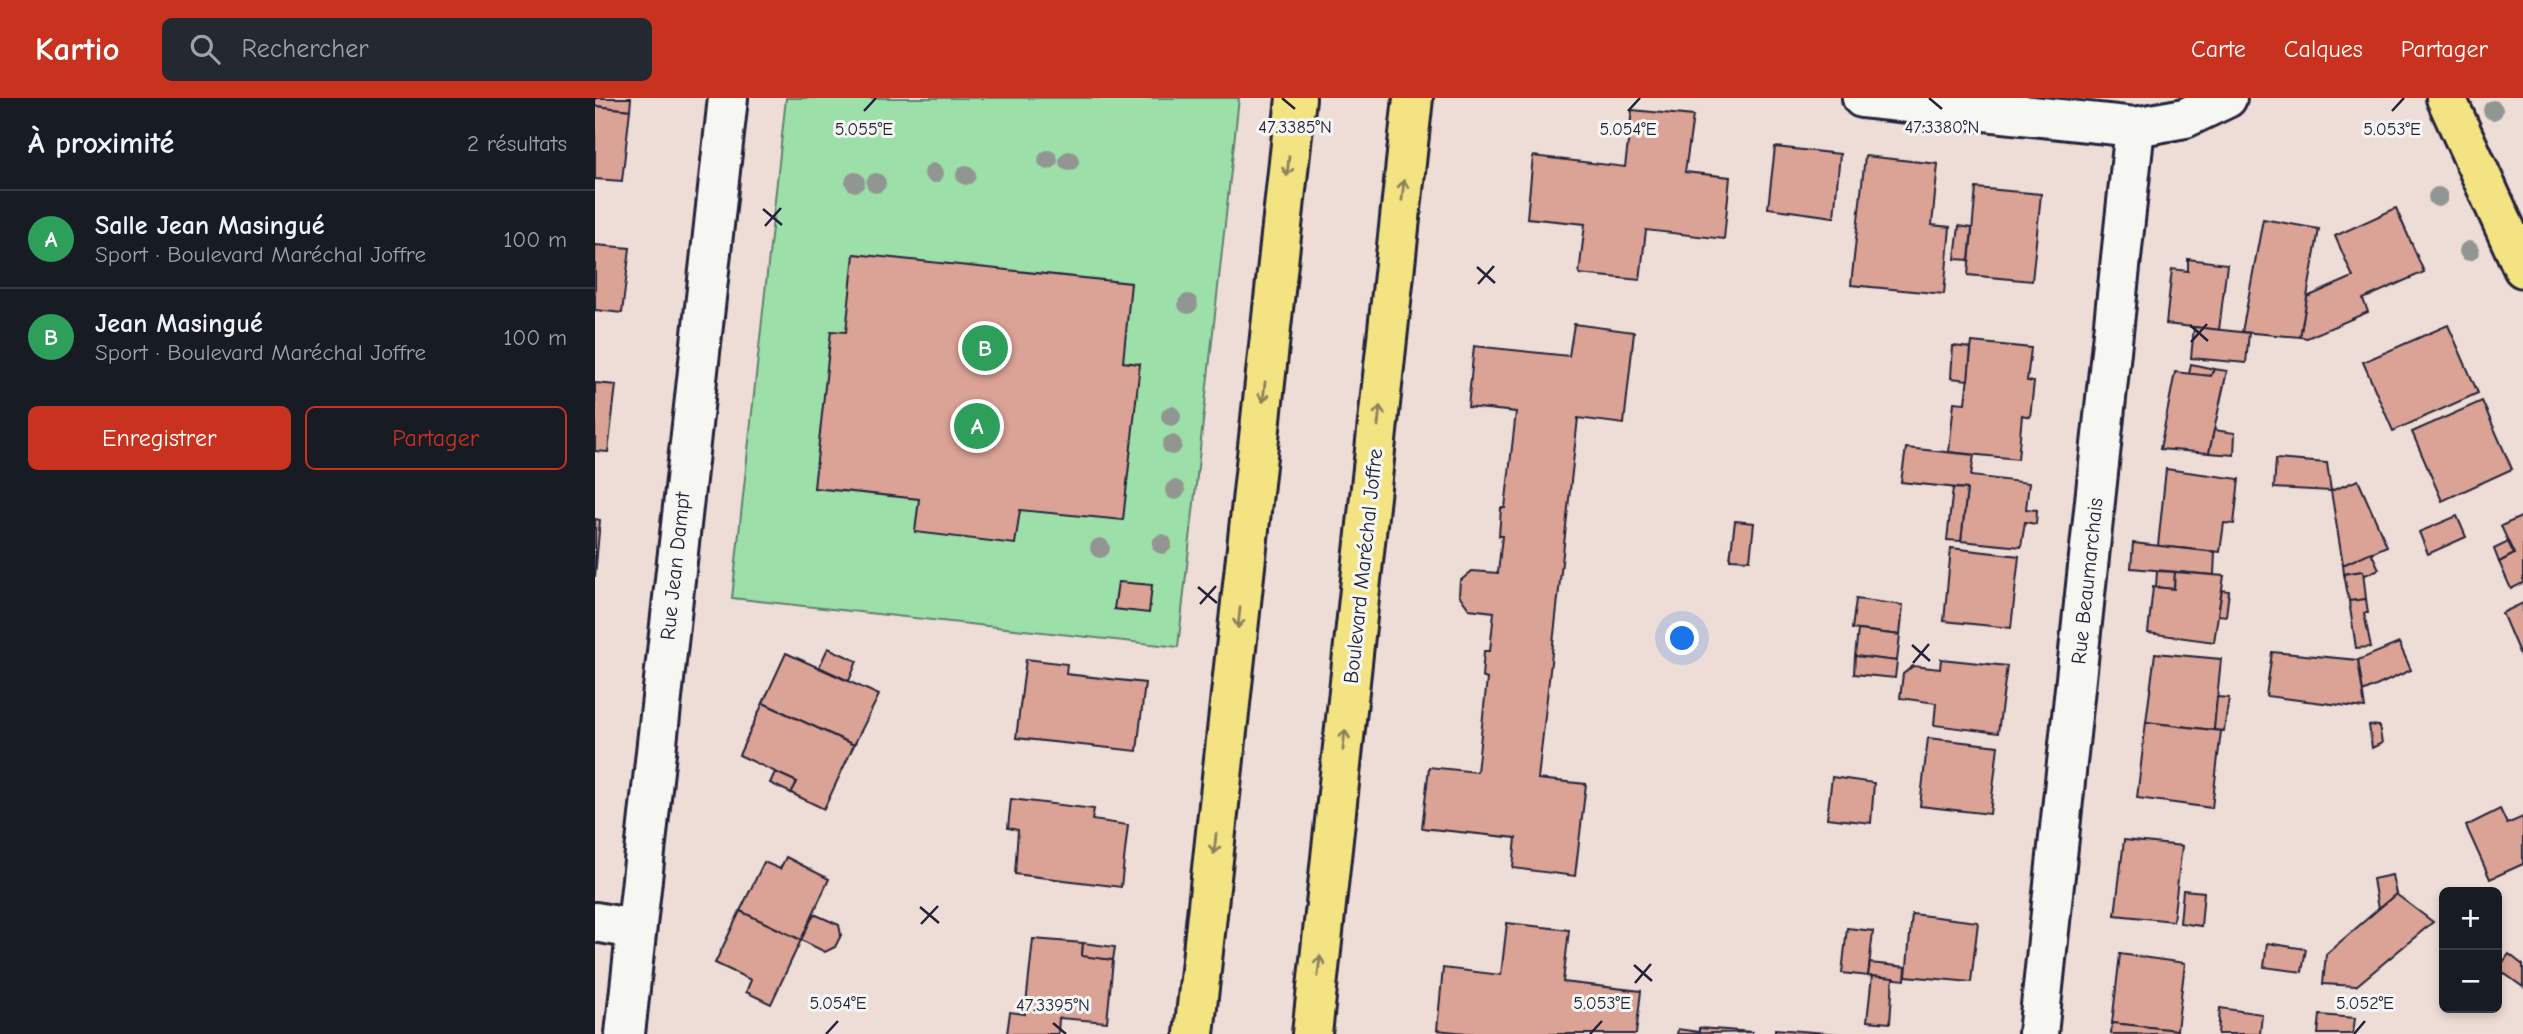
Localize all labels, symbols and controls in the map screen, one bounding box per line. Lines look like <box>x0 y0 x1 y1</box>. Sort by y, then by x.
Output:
search box <box>162 18 652 81</box>
text: Kartio <box>35 30 120 68</box>
icon: search <box>186 30 224 68</box>
text: Rechercher <box>242 34 369 64</box>
text: Carte <box>2191 35 2246 63</box>
text: Calques <box>2284 35 2363 63</box>
text: Partager <box>2401 35 2488 63</box>
text: 47.3385°N <box>1258 117 1332 138</box>
text: 47.3380°N <box>1905 117 1979 138</box>
text: 5.055°E <box>835 119 893 140</box>
text: 5.054°E <box>1599 119 1657 140</box>
text: 5.053°E <box>2363 119 2421 140</box>
text: À proximité <box>28 126 174 161</box>
text: 2 résultats <box>467 130 567 157</box>
one-way arrow <box>1282 154 1295 177</box>
one-way arrow <box>1397 179 1410 202</box>
text: Salle Jean Masingué <box>95 211 324 241</box>
text: A <box>45 226 57 253</box>
text: 100 m <box>503 226 567 253</box>
text: Sport · Boulevard Maréchal Joffre <box>95 241 426 268</box>
text: Jean Masingué <box>95 309 263 339</box>
pin: B <box>962 322 1008 374</box>
text: B <box>44 324 58 351</box>
text: 100 m <box>503 324 567 351</box>
text: Sport · Boulevard Maréchal Joffre <box>95 339 426 366</box>
one-way arrow <box>1257 380 1270 403</box>
pin: A <box>954 400 1000 452</box>
button: Enregistrer <box>28 406 291 470</box>
button: Partager <box>305 406 567 470</box>
one-way arrow <box>1372 406 1385 428</box>
street label: Boulevard Maréchal Joffre <box>1339 447 1387 685</box>
street label: Rue Jean Dampt <box>655 490 695 641</box>
street label: Rue Beaumarchais <box>2066 496 2108 666</box>
one-way arrow <box>1233 606 1246 629</box>
your location <box>1665 621 1699 655</box>
one-way arrow <box>1337 729 1350 752</box>
one-way arrow <box>1208 833 1221 855</box>
map controls <box>2439 887 2502 1013</box>
button: + <box>2439 887 2502 950</box>
button: − <box>2439 950 2502 1013</box>
one-way arrow <box>1313 955 1326 978</box>
text: 5.054°E <box>809 993 867 1014</box>
text: 5.053°E <box>1573 993 1631 1014</box>
text: 5.052°E <box>2336 993 2394 1014</box>
text: 47.3395°N <box>1016 995 1090 1016</box>

